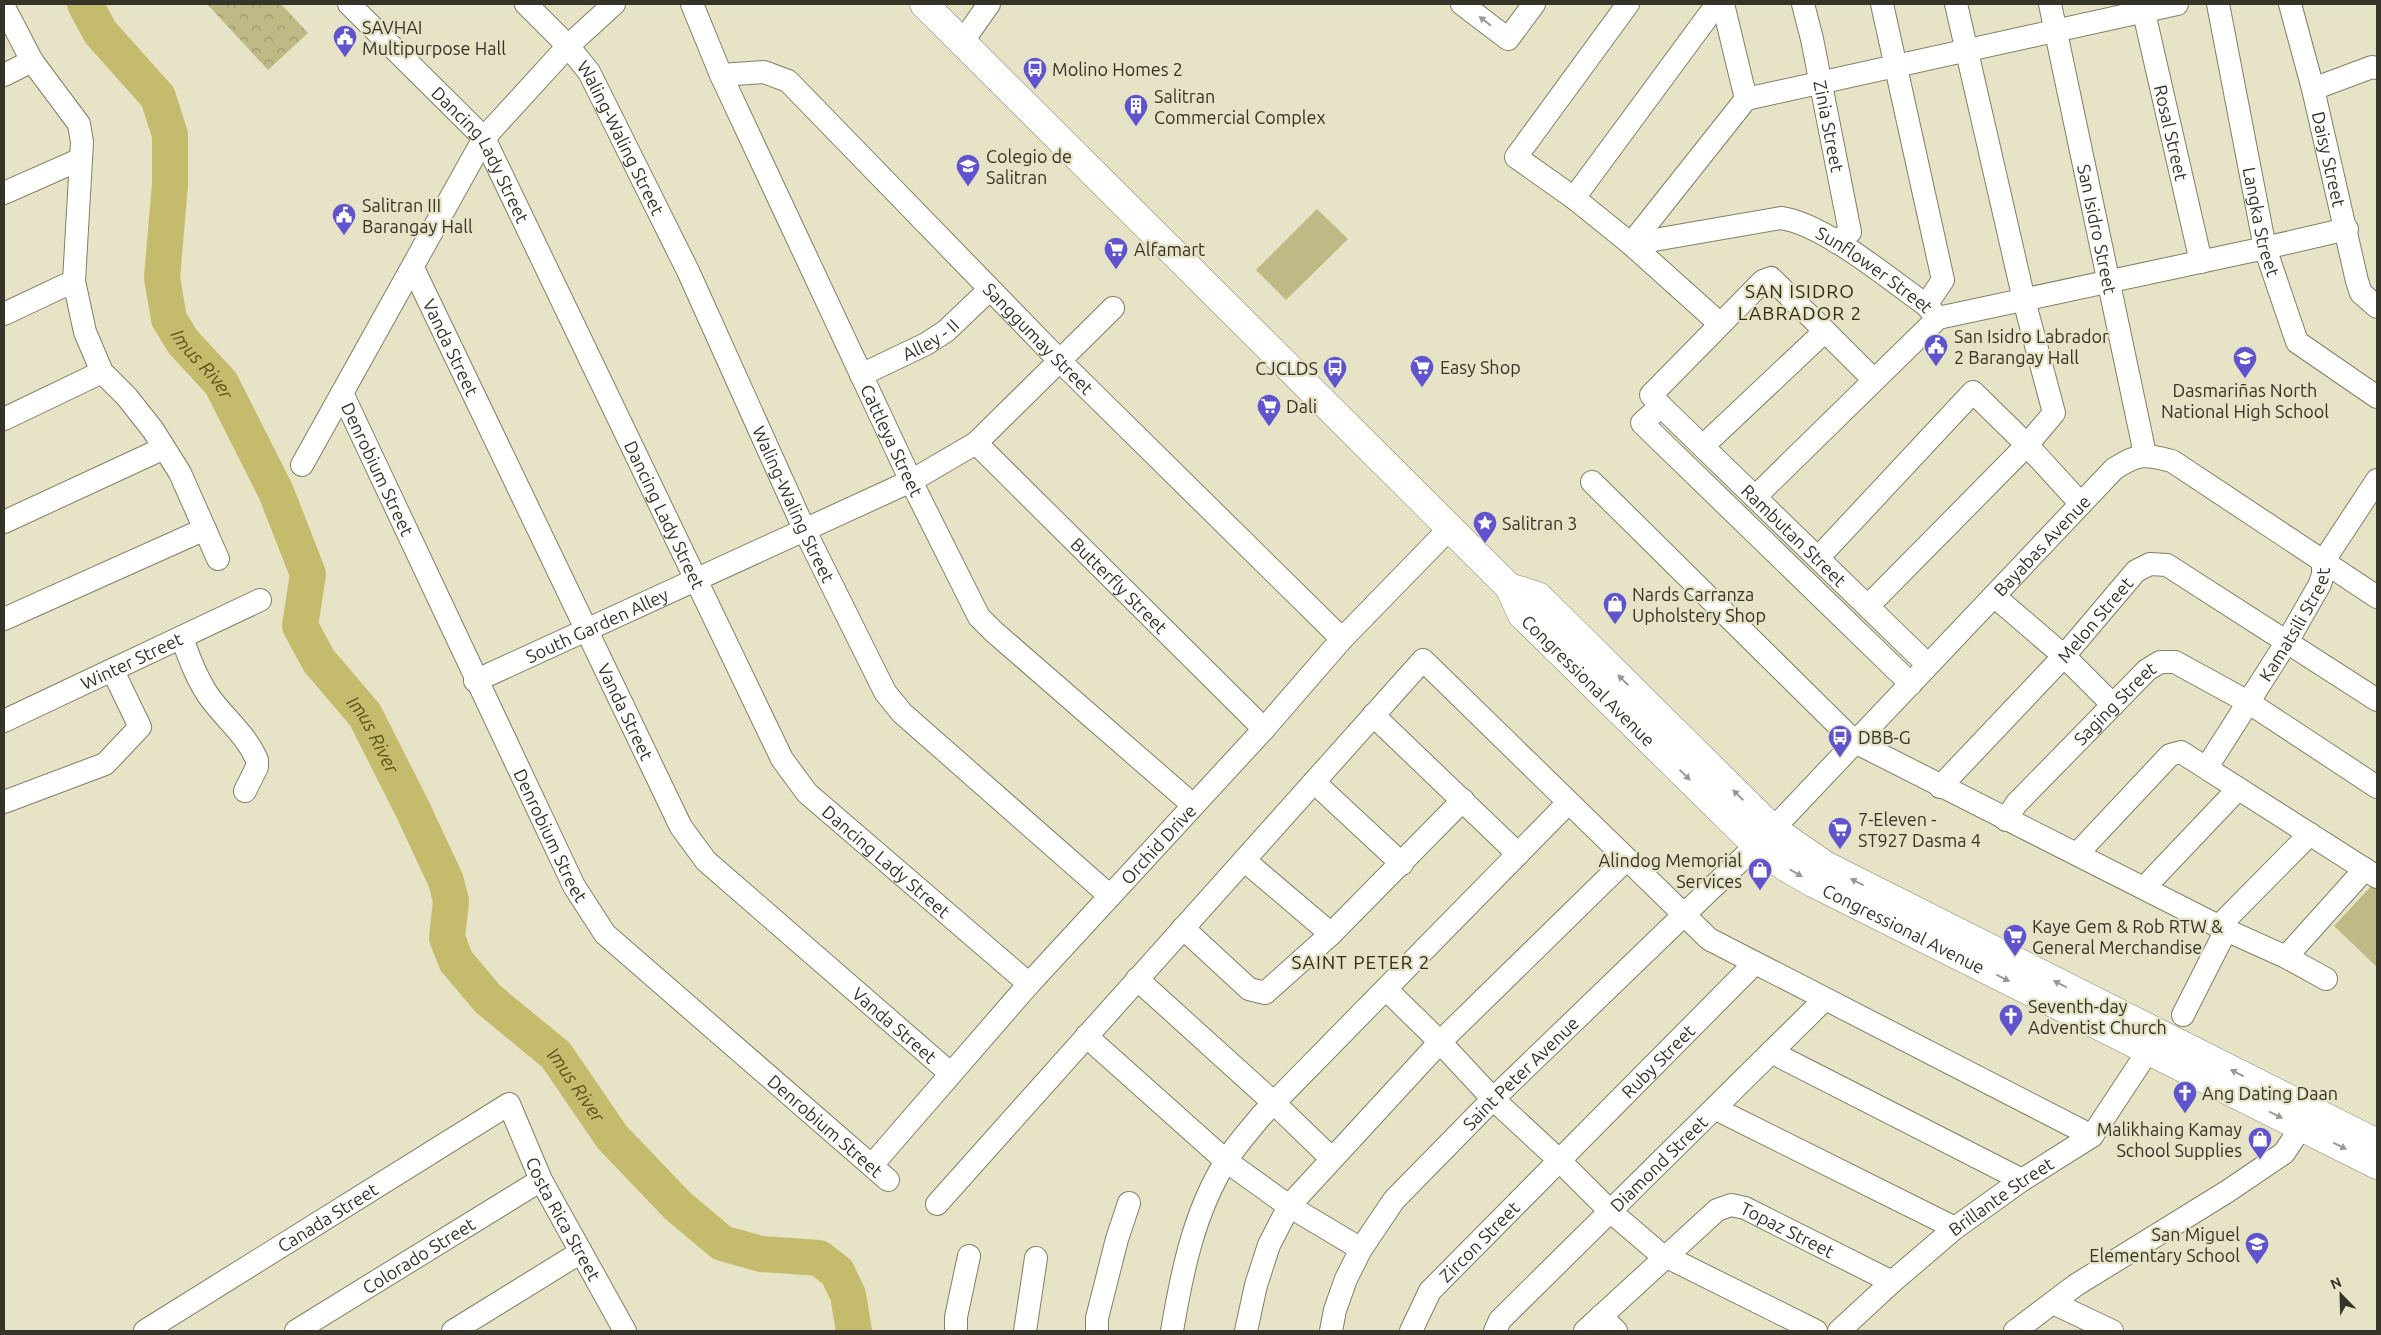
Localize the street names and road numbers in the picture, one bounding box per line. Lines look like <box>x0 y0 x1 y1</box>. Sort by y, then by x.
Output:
street label: Waling-Waling Street <box>574 56 668 218</box>
street label: Zinia Street <box>1810 79 1848 174</box>
street label: Dancing Lady Street <box>428 82 533 226</box>
street label: Rosal Street <box>2151 83 2192 183</box>
street label: Daisy Street <box>2308 109 2350 209</box>
street label: San Isidro Street <box>2074 162 2121 296</box>
street label: Langka Street <box>2240 165 2284 279</box>
street label: Sunflower Street <box>1813 222 1937 316</box>
street label: Sanggumay Street <box>980 279 1098 398</box>
street label: Vanda Street <box>419 296 483 399</box>
street label: Alley - II <box>899 315 963 364</box>
street label: Cattleya Street <box>857 381 927 500</box>
street label: Denrobium Street <box>338 399 418 539</box>
street label: Waling-Waling Street <box>749 423 839 586</box>
street label: Dancing Lady Street <box>621 437 709 592</box>
street label: Rambutan Street <box>1738 480 1851 590</box>
street label: Bayabas Avenue <box>1989 491 2094 600</box>
street label: Butterfly Street <box>1067 533 1172 637</box>
street label: Kamatsili Street <box>2255 568 2333 685</box>
street label: Melon Street <box>2053 573 2137 666</box>
street label: South Garden Alley <box>522 584 671 666</box>
street label: Congressional Avenue <box>1518 611 1659 750</box>
street label: Winter Street <box>78 628 185 693</box>
street label: Saging Street <box>2070 657 2159 749</box>
street label: Vanda Street <box>594 660 657 763</box>
street label: Denrobium Street <box>510 765 592 906</box>
street label: Orchid Drive <box>1116 800 1200 888</box>
street label: Dancing Lady Street <box>819 801 954 922</box>
street label: Congressional Avenue <box>1819 880 1988 977</box>
street label: Vanda Street <box>848 983 941 1067</box>
street label: Saint Peter Avenue <box>1459 1012 1582 1134</box>
street label: Ruby Street <box>1617 1020 1698 1102</box>
street label: Denrobium Street <box>764 1070 887 1181</box>
street label: Diamond Street <box>1606 1111 1711 1215</box>
street label: Brillante Street <box>1945 1153 2057 1239</box>
street label: Costa Rica Street <box>522 1154 605 1284</box>
street label: Canada Street <box>274 1179 381 1256</box>
street label: Zircon Street <box>1435 1197 1523 1286</box>
street label: Topaz Street <box>1738 1198 1838 1261</box>
street label: Colorado Street <box>359 1213 478 1298</box>

